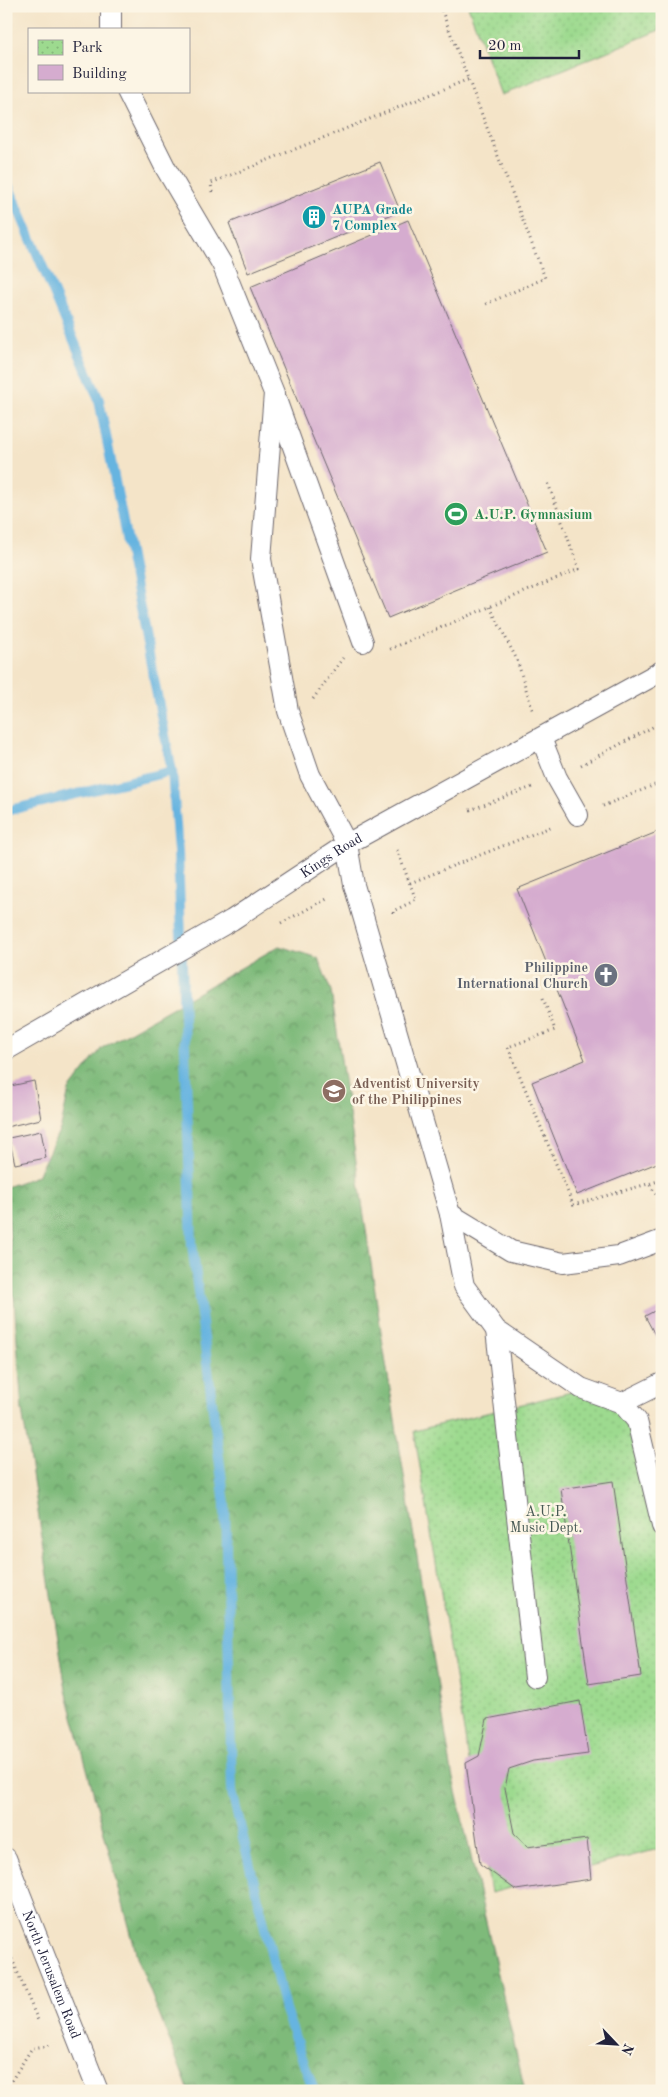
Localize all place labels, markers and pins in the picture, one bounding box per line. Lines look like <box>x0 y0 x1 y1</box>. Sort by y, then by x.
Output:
place label: AUPA Grade 7 Complex <box>332 203 413 233</box>
building icon: AUPA Grade 7 Complex <box>301 204 327 230</box>
sports icon: A.U.P. Gymnasium <box>443 501 469 527</box>
place label: A.U.P. Gymnasium <box>474 508 593 522</box>
place label: Philippine International Church <box>457 961 588 991</box>
church icon: Philippine International Church <box>593 962 619 988</box>
place label: Adventist University of the Philippines <box>352 1077 480 1107</box>
school or university icon: Adventist University of the Philippines <box>321 1078 347 1104</box>

